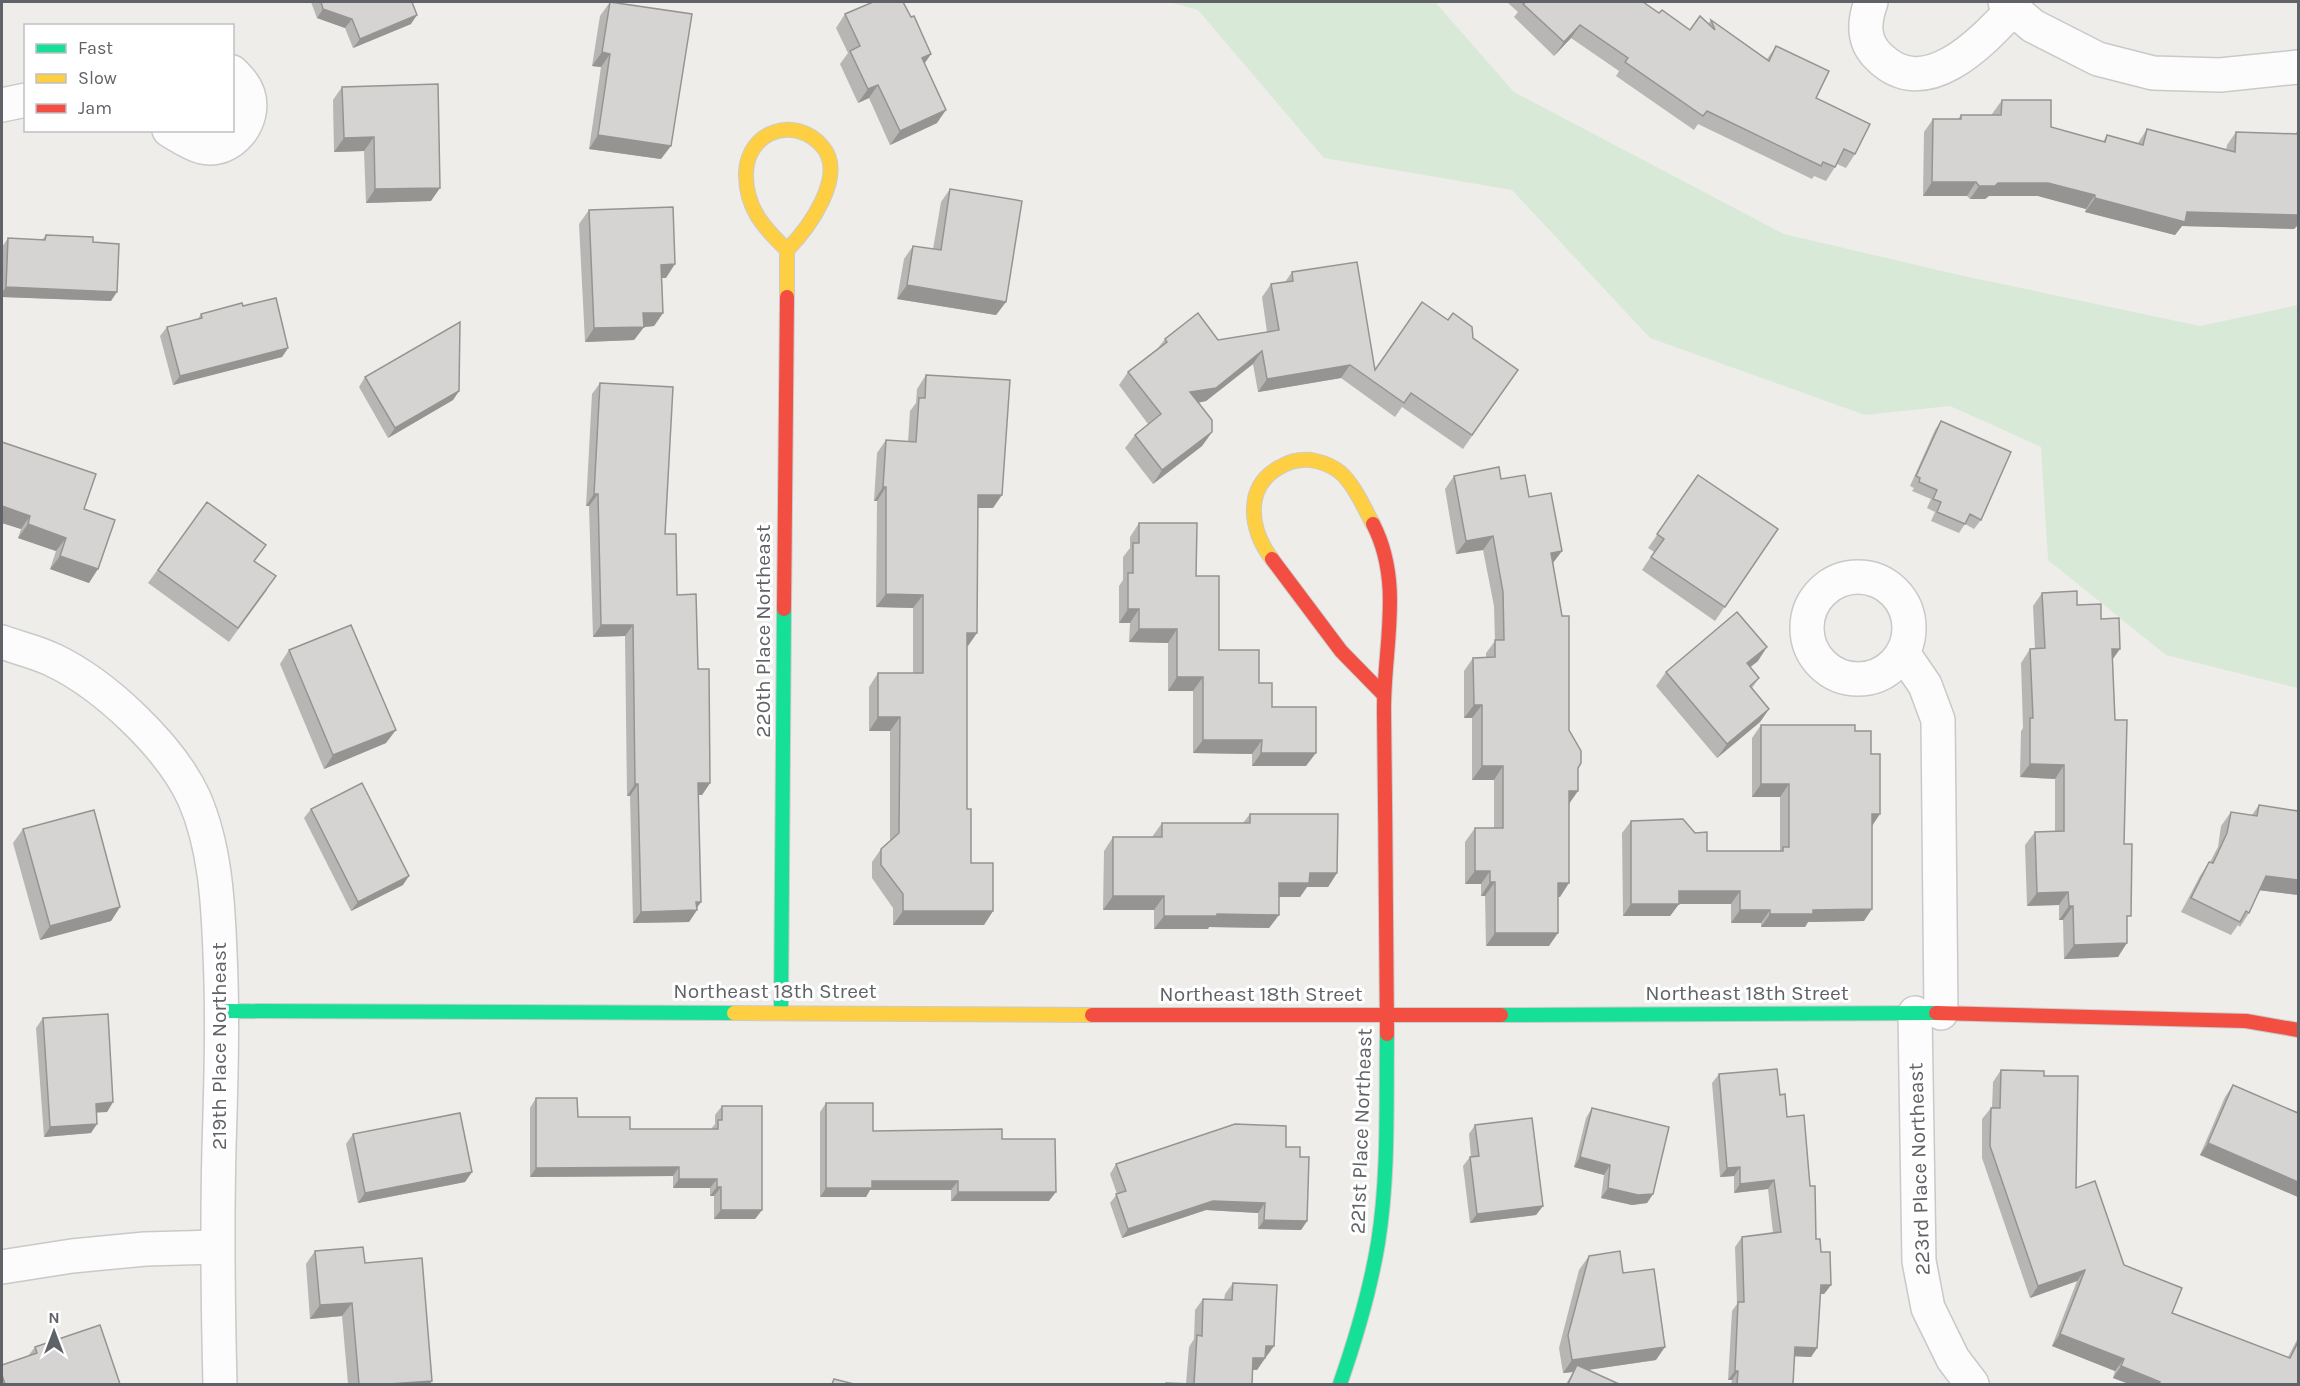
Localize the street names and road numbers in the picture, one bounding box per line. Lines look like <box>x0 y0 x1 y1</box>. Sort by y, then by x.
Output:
street label: 220th Place Northeast <box>751 524 775 738</box>
street label: 219th Place Northeast <box>207 942 231 1150</box>
street label: Northeast 18th Street <box>673 979 877 1003</box>
street label: Northeast 18th Street <box>1645 981 1849 1005</box>
street label: Northeast 18th Street <box>1159 982 1363 1006</box>
street label: 221st Place Northeast <box>1345 1027 1377 1234</box>
street label: 223rd Place Northeast <box>1903 1062 1935 1276</box>

